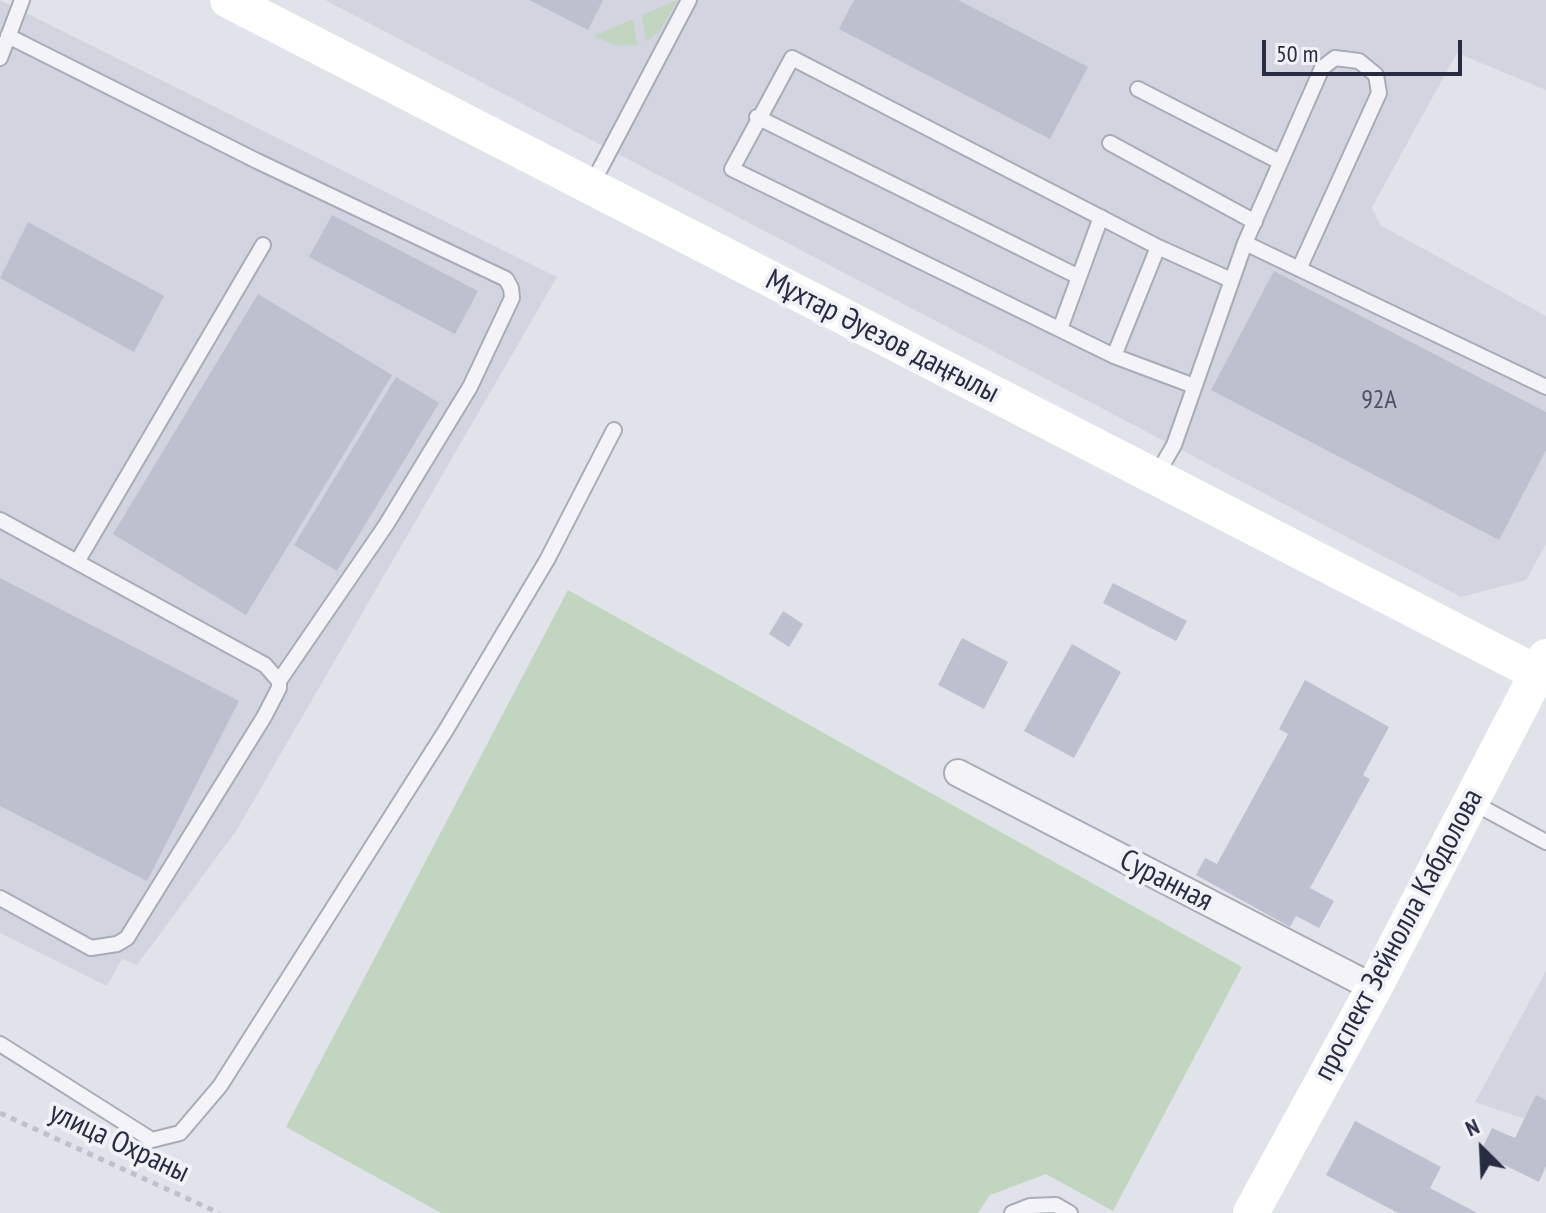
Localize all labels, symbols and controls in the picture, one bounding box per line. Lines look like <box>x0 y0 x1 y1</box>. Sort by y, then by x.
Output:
scale bar <box>1266 24 1466 74</box>
text: 50 m <box>1276 38 1318 69</box>
street label: Мұхтар Әуезов даңғылы <box>759 263 1005 411</box>
house number: 92А <box>1361 385 1397 417</box>
street label: проспект Зейнолла Кабдолова <box>1307 783 1491 1087</box>
street label: Суранная <box>1114 842 1218 920</box>
street label: улица Охраны <box>43 1095 195 1191</box>
north arrow <box>1442 1109 1522 1189</box>
text: N <box>1461 1112 1483 1142</box>

